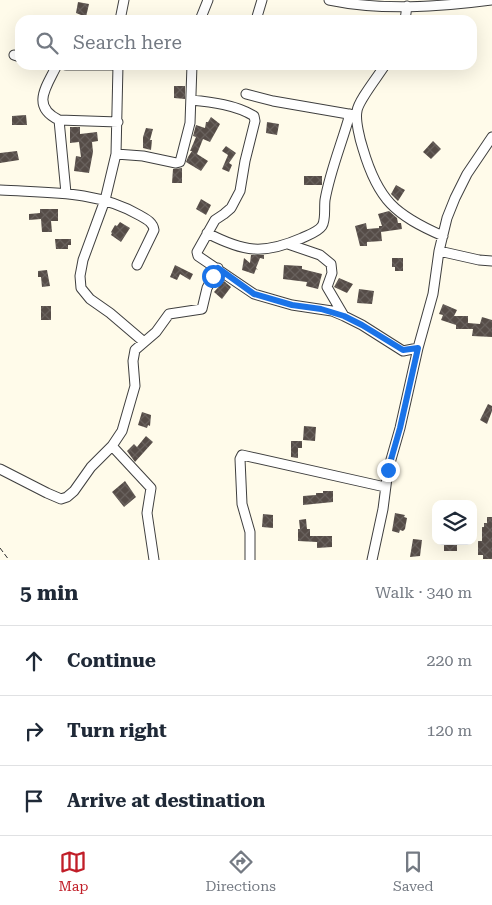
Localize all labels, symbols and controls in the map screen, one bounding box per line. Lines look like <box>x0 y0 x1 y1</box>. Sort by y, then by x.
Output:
search box <box>15 15 477 70</box>
icon: search <box>33 29 61 57</box>
text: Search here <box>73 31 182 54</box>
route start <box>202 265 225 288</box>
route end <box>377 459 400 482</box>
map controls <box>432 500 477 545</box>
button: layers <box>432 500 477 545</box>
text: 5 min <box>20 581 78 605</box>
text: Walk · 340 m <box>375 583 472 602</box>
icon: ahead <box>20 647 48 675</box>
text: Continue <box>67 649 156 672</box>
text: 220 m <box>426 651 472 670</box>
icon: right <box>20 717 48 745</box>
text: Turn right <box>67 719 167 742</box>
text: 120 m <box>426 721 472 740</box>
icon: arrive <box>20 787 48 815</box>
text: Arrive at destination <box>67 789 265 812</box>
tab: Map <box>59 848 88 894</box>
tab: Directions <box>205 848 276 894</box>
tab: Saved <box>393 848 434 894</box>

